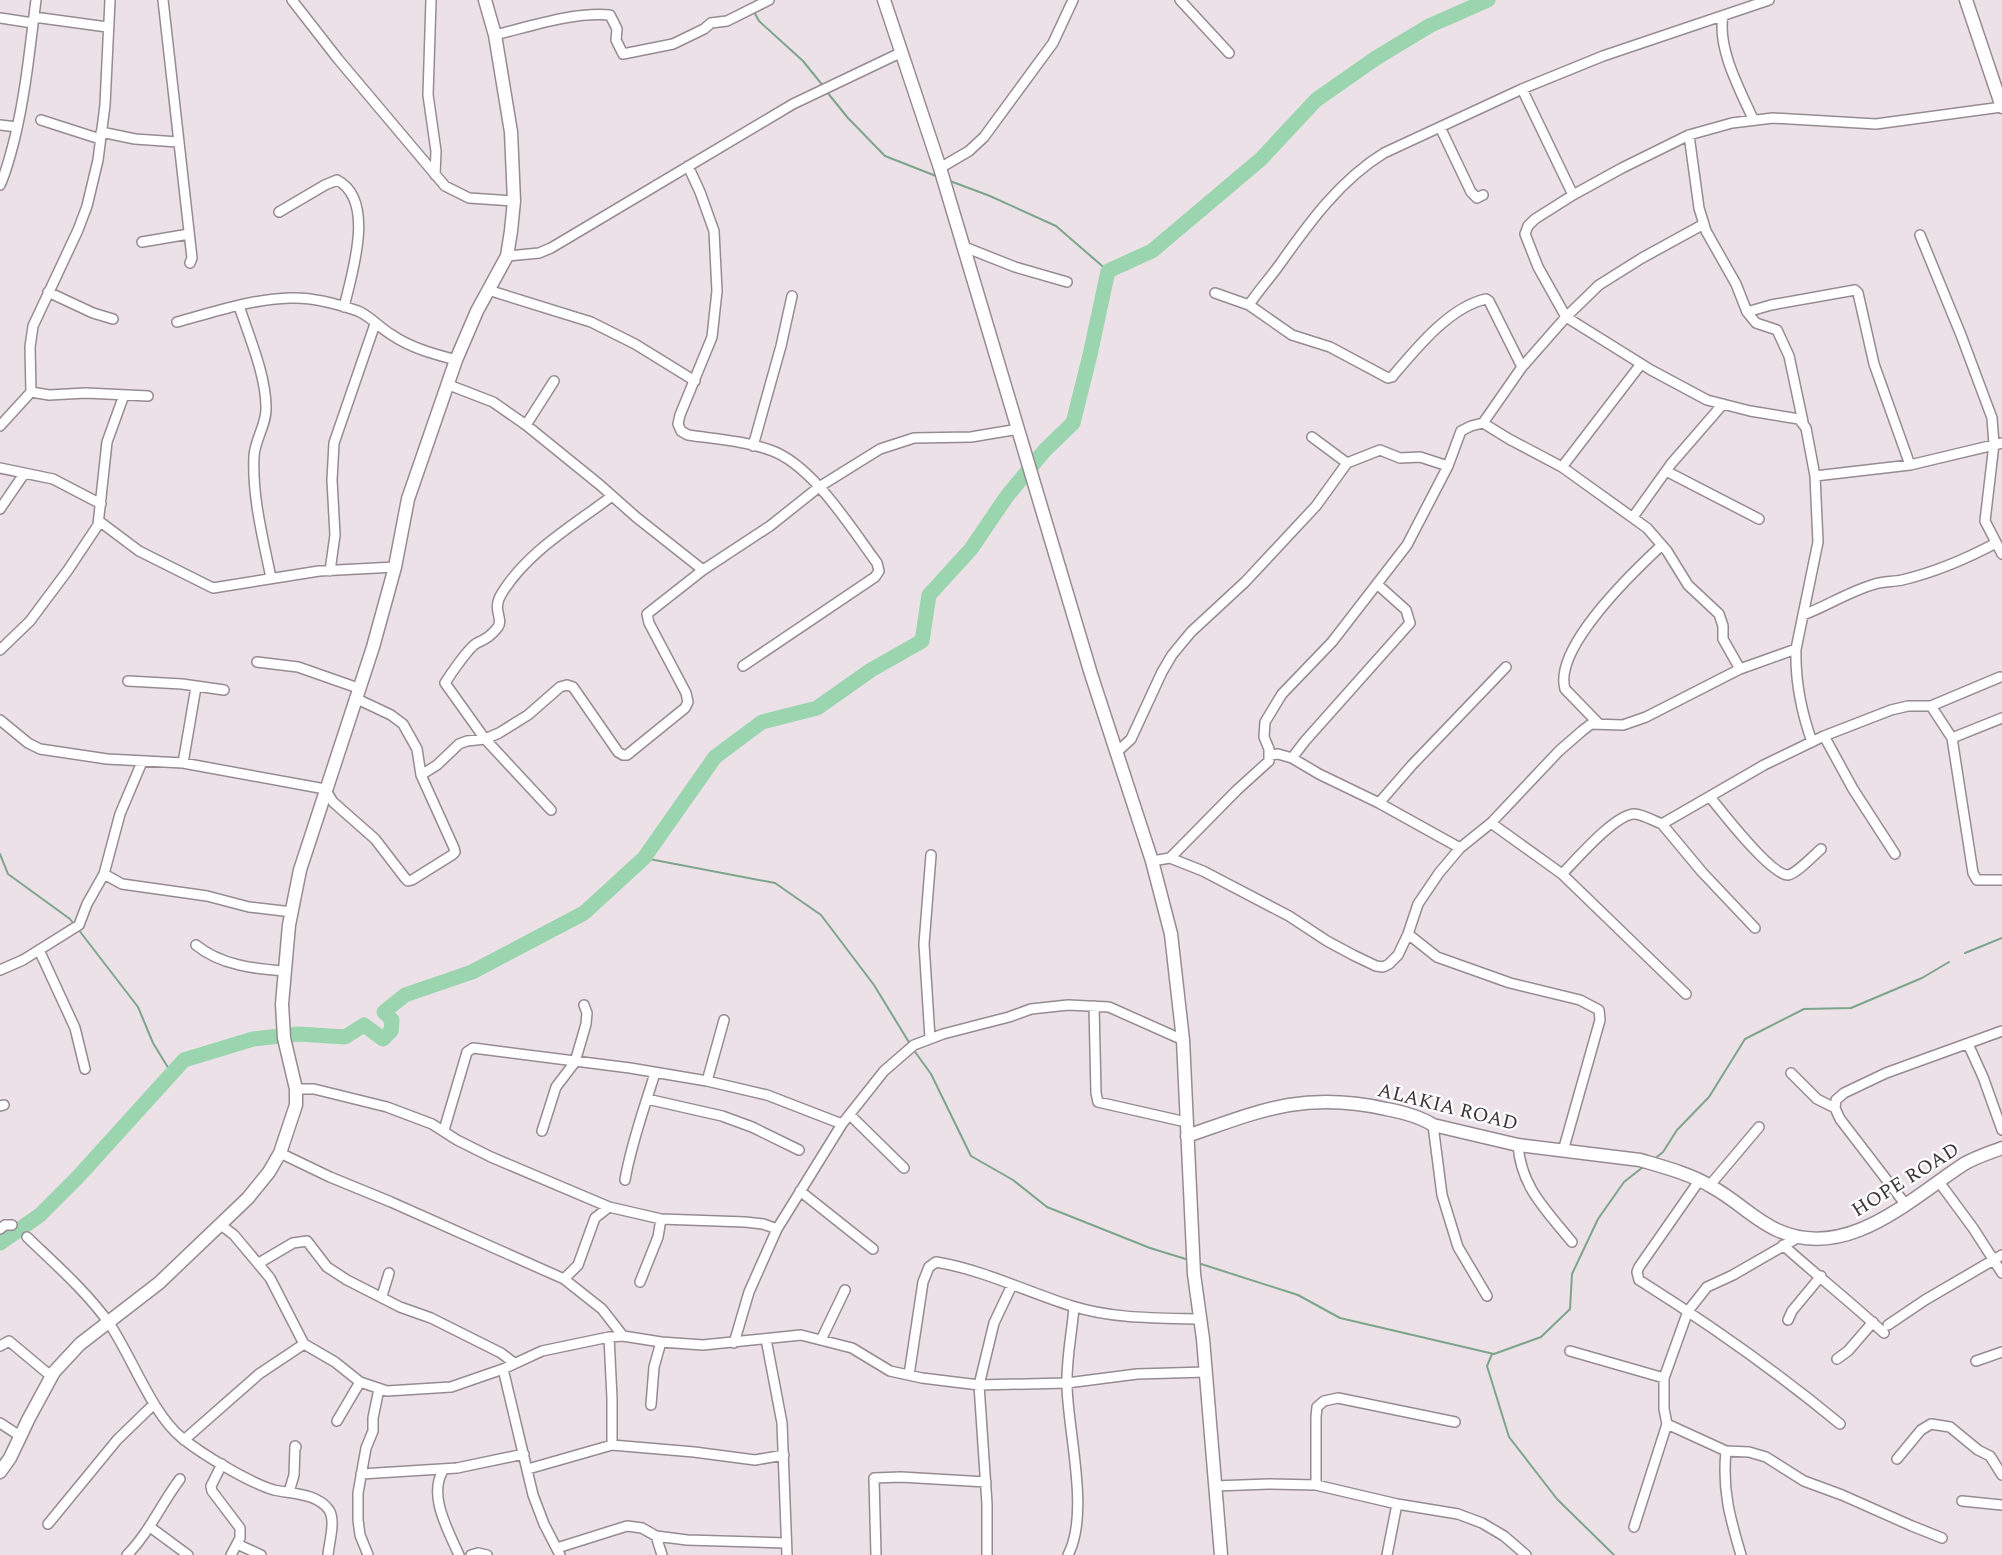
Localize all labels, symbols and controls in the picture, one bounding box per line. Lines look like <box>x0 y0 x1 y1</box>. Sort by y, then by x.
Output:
street label: ALAKIA ROAD <box>1374 1075 1521 1139</box>
street label: HOPE ROAD <box>1846 1135 1965 1225</box>

